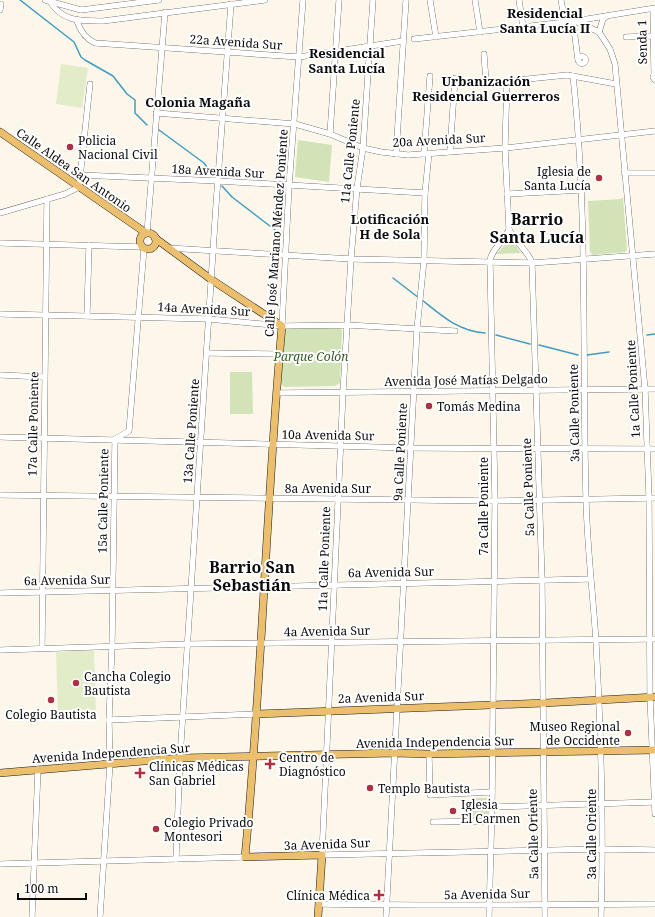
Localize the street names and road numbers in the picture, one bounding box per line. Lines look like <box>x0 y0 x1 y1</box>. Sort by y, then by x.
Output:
street label: Senda 1 <box>633 20 651 64</box>
street label: 22a Avenida Sur <box>189 30 283 54</box>
street label: 11a Calle Poniente <box>336 98 364 204</box>
street label: Calle Aldea San Antonio <box>13 124 135 216</box>
street label: Calle José Mariano Méndez Poniente <box>260 128 292 338</box>
street label: 20a Avenida Sur <box>392 129 486 151</box>
street label: 18a Avenida Sur <box>171 160 265 182</box>
street label: 14a Avenida Sur <box>157 298 251 320</box>
street label: 1a Calle Poniente <box>622 339 644 439</box>
street label: 3a Calle Poniente <box>565 364 583 462</box>
street label: Avenida José Matías Delgado <box>384 370 548 390</box>
street label: 17a Calle Poniente <box>24 371 42 477</box>
street label: 13a Calle Poniente <box>179 378 203 484</box>
street label: 9a Calle Poniente <box>389 402 411 502</box>
street label: 10a Avenida Sur <box>281 426 375 444</box>
street label: 5a Calle Poniente <box>518 438 538 536</box>
street label: 15a Calle Poniente <box>94 448 112 554</box>
street label: 7a Calle Poniente <box>475 457 492 555</box>
street label: 8a Avenida Sur <box>285 480 372 497</box>
street label: 11a Calle Poniente <box>314 506 334 612</box>
street label: 6a Avenida Sur <box>348 563 435 581</box>
street label: 6a Avenida Sur <box>24 571 111 589</box>
street label: 4a Avenida Sur <box>284 622 371 640</box>
street label: 2a Avenida Sur <box>338 687 425 707</box>
street label: Avenida Independencia Sur <box>356 732 515 752</box>
street label: Avenida Independencia Sur <box>31 739 191 767</box>
street label: 5a Calle Oriente <box>524 788 542 880</box>
street label: 3a Calle Oriente <box>583 789 600 879</box>
street label: 3a Avenida Sur <box>284 834 371 854</box>
street label: 5a Avenida Sur <box>444 885 531 903</box>

